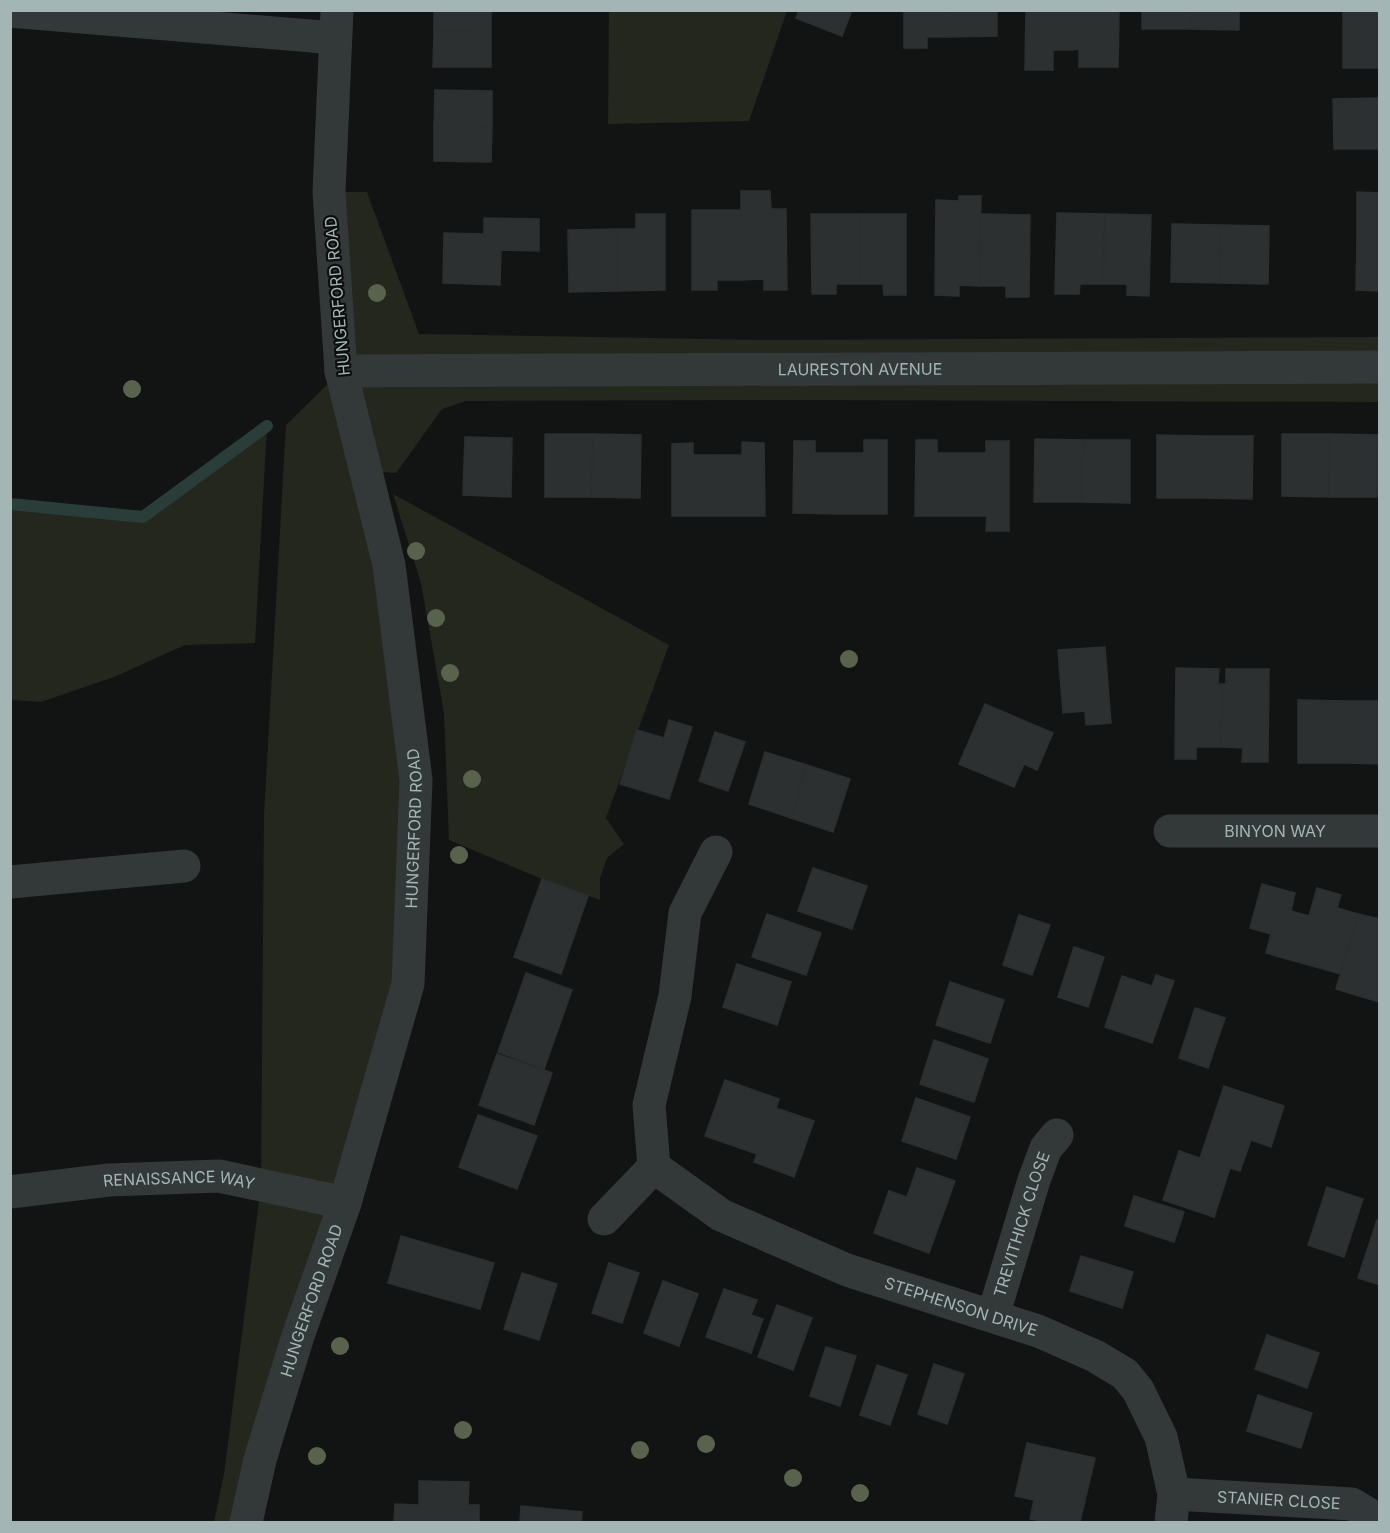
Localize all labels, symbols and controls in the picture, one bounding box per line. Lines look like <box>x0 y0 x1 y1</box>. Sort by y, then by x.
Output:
street label: HUNGERFORD ROAD <box>320 215 354 377</box>
street label: LAURESTON AVENUE <box>778 359 942 379</box>
street label: HUNGERFORD ROAD <box>401 747 426 909</box>
street label: BINYON WAY <box>1224 821 1326 841</box>
street label: TREVITHICK CLOSE <box>989 1149 1054 1299</box>
street label: RENAISSANCE WAY <box>102 1166 257 1193</box>
street label: HUNGERFORD ROAD <box>276 1221 347 1379</box>
street label: STEPHENSON DRIVE <box>882 1273 1040 1340</box>
street label: STANIER CLOSE <box>1217 1486 1341 1513</box>

